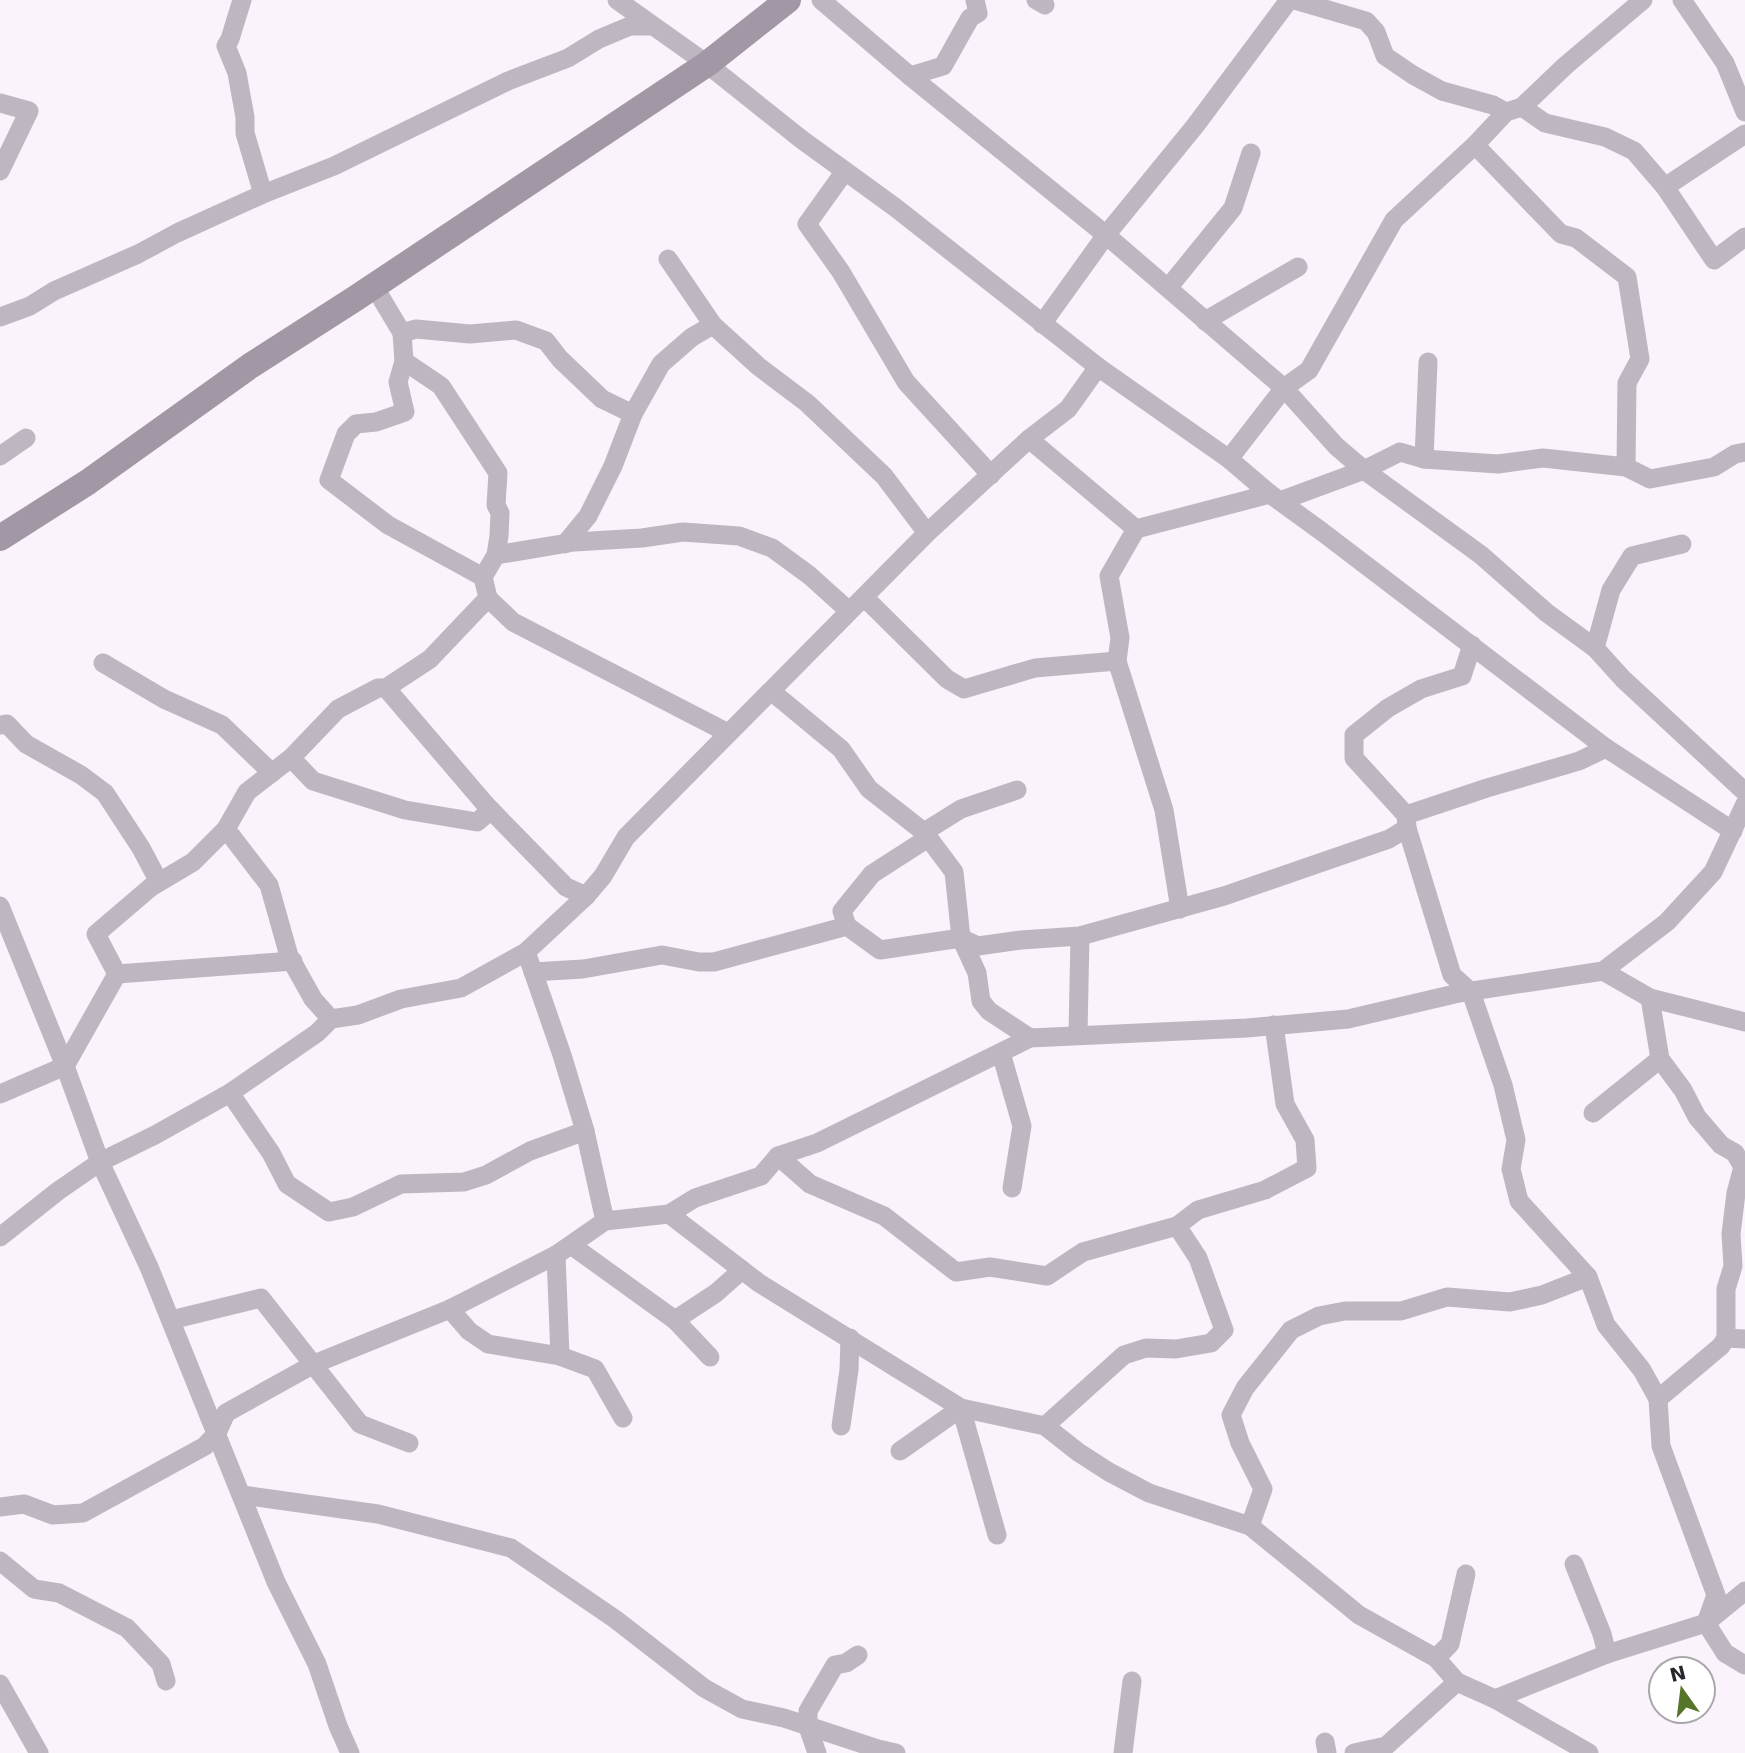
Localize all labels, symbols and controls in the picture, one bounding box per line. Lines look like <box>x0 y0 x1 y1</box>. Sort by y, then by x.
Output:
north arrow <box>1647 1655 1717 1725</box>
text: N <box>1668 1661 1688 1686</box>

